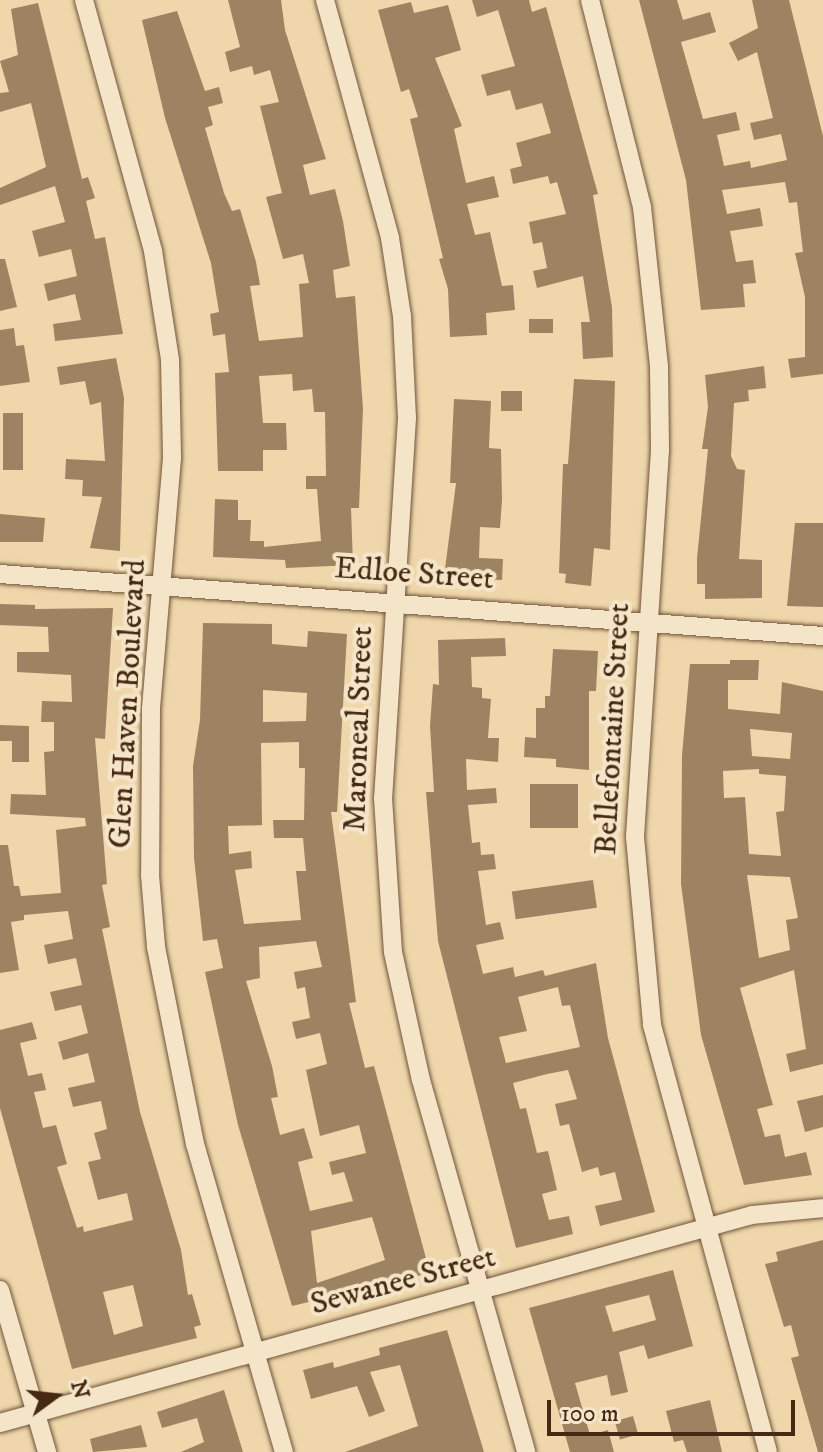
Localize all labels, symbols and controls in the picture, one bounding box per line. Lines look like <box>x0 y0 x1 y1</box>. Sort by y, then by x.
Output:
street label: Edloe Street <box>333 549 495 599</box>
street label: Glen Haven Boulevard <box>101 559 155 849</box>
street label: Bellefontaine Street <box>587 602 639 856</box>
street label: Maroneal Street <box>336 625 382 833</box>
street label: Sewanee Street <box>306 1238 500 1324</box>
north arrow <box>16 1356 96 1436</box>
text: N <box>64 1377 95 1402</box>
scale bar <box>551 1384 799 1434</box>
text: 100 m <box>561 1399 619 1429</box>

